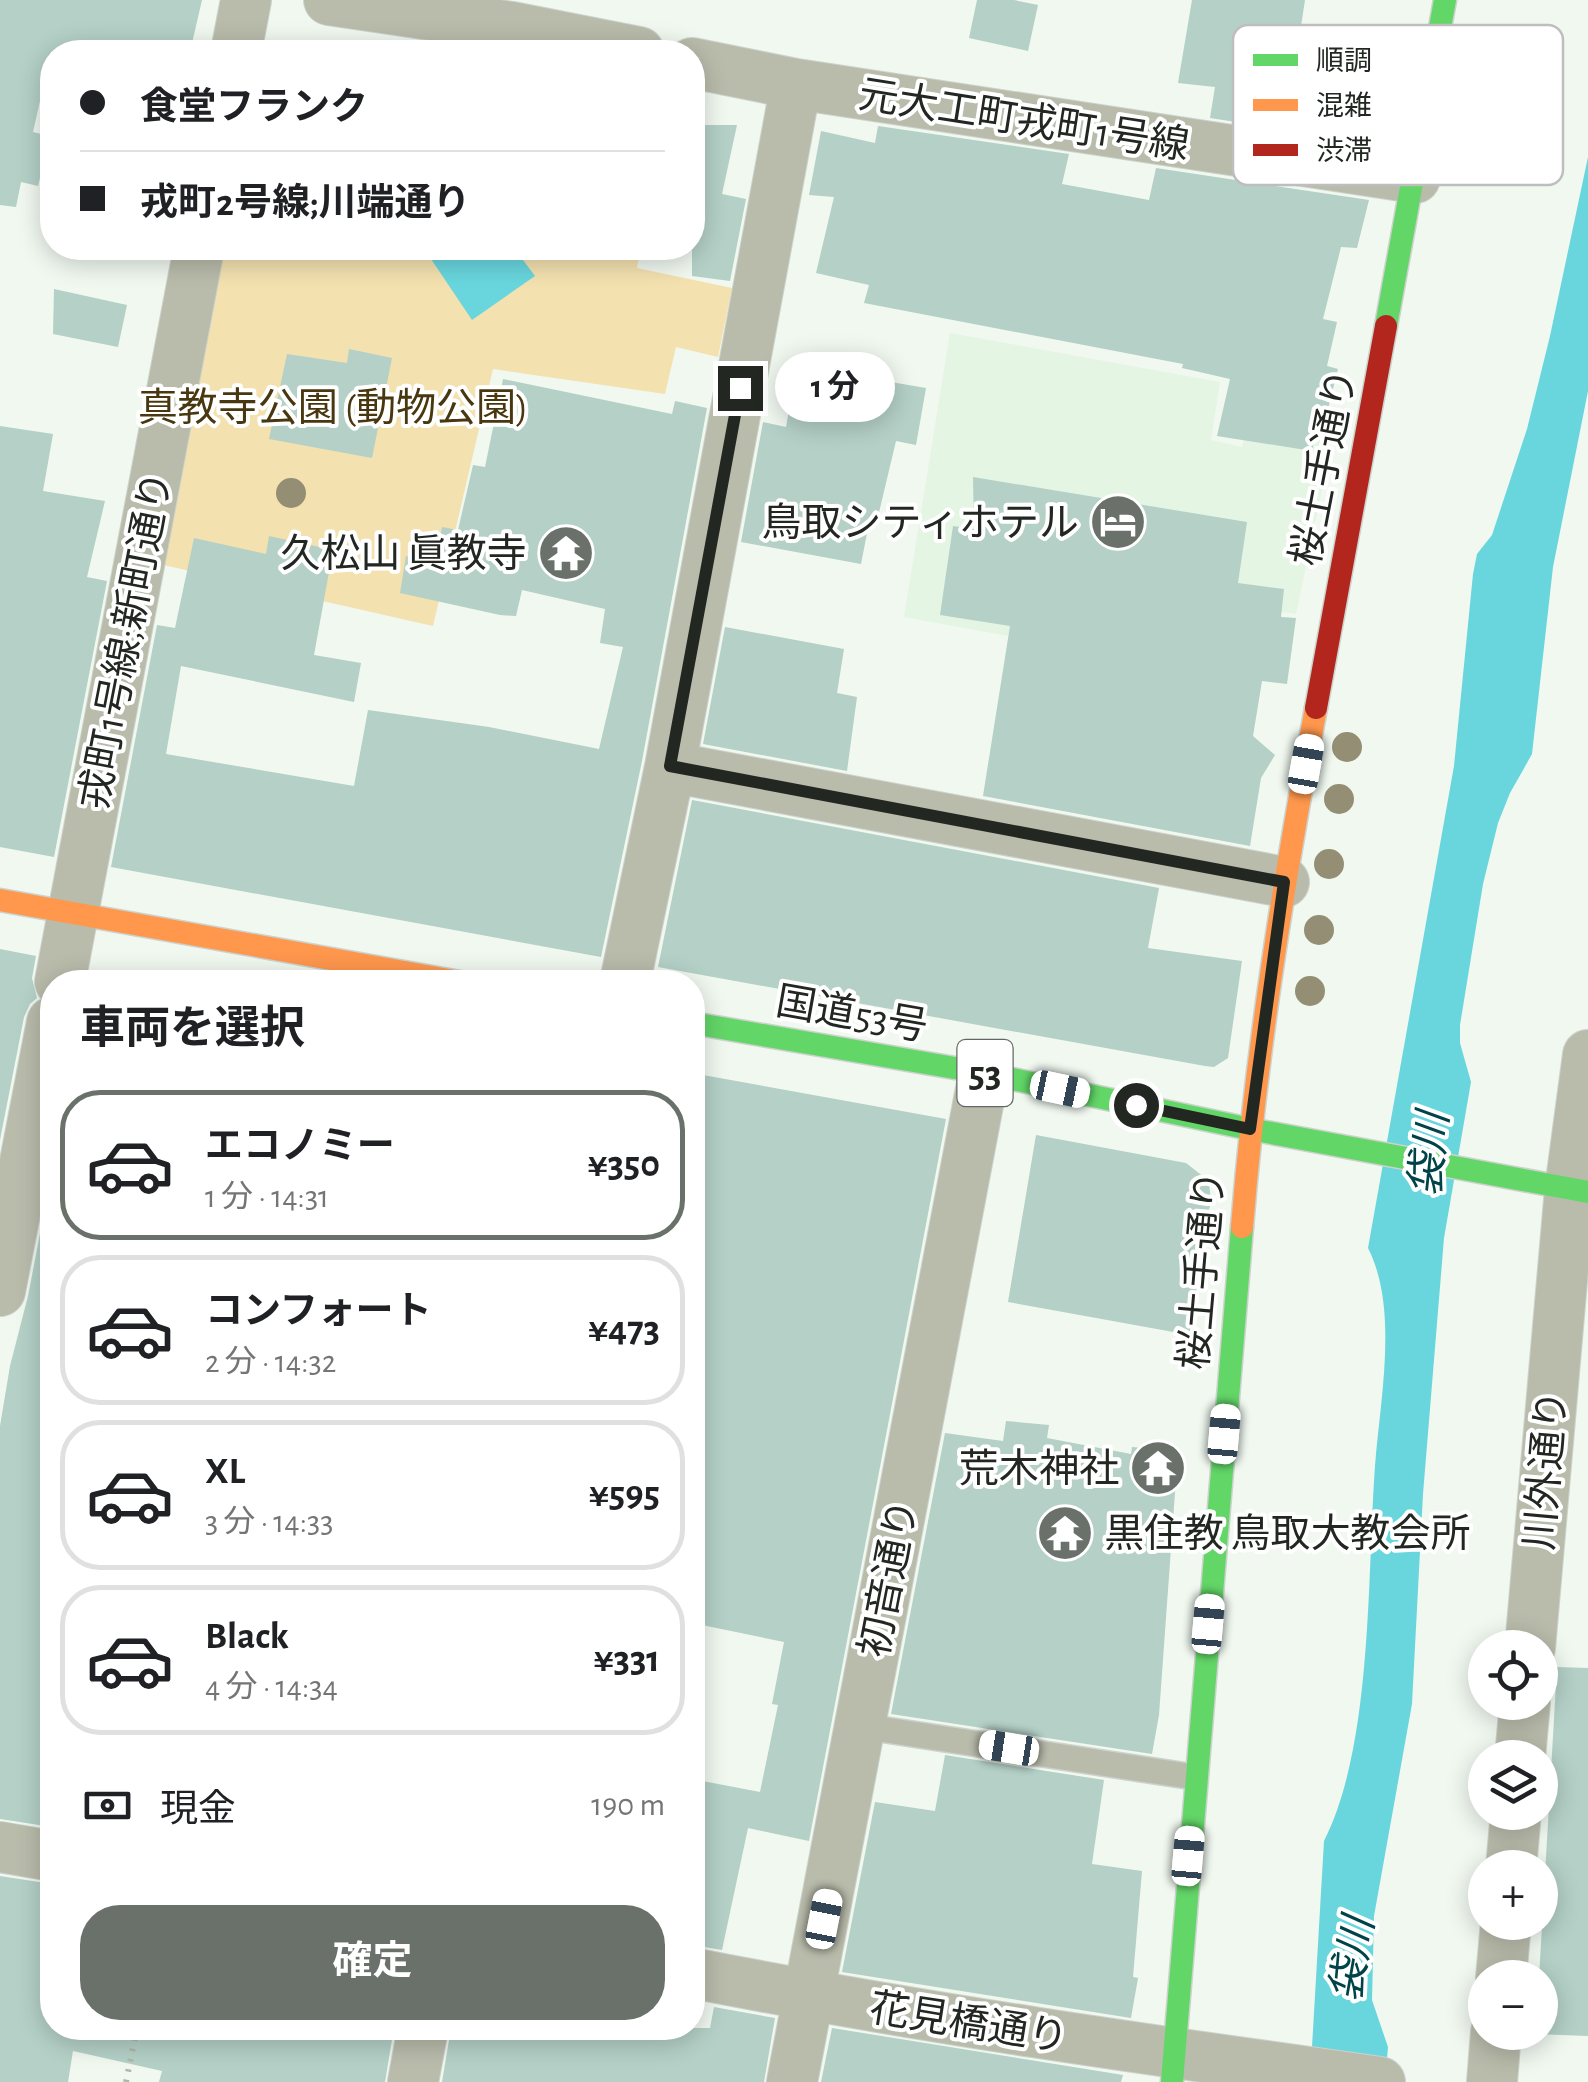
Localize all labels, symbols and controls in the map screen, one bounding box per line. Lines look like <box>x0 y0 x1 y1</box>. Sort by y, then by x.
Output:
legend <box>1233 25 1563 185</box>
text: 順調 <box>1316 47 1372 76</box>
street label: 元大工町戎町1号線 <box>856 73 1192 167</box>
text: 食堂フランク <box>140 89 368 127</box>
text: 混雑 <box>1316 91 1372 121</box>
text: 渋滞 <box>1316 136 1372 166</box>
text: 戎町2号線;川端通り <box>140 185 471 223</box>
callout: 1 分 <box>775 353 895 423</box>
street label: 桜土手通り <box>1284 365 1364 569</box>
route end <box>718 366 763 411</box>
text: 1 分 <box>811 371 859 403</box>
park label: 真教寺公園 (動物公園) <box>138 387 528 429</box>
street label: 戎町1号線;新町通り <box>73 468 179 813</box>
hotel icon: 鳥取シティホテル <box>1088 492 1148 552</box>
place label: 鳥取シティホテル <box>761 502 1079 544</box>
temple icon: 久松山 眞教寺 <box>536 523 596 583</box>
place label: 久松山 眞教寺 <box>280 533 527 575</box>
car <box>1286 732 1326 796</box>
street label: 国道53号 <box>773 980 931 1048</box>
text: 車両を選択 <box>80 1007 305 1052</box>
road number: 53 <box>958 1040 1012 1106</box>
car <box>1028 1068 1092 1110</box>
route start <box>1114 1083 1159 1128</box>
water label: 袋川 <box>1403 1106 1456 1198</box>
icon: car <box>85 1120 175 1210</box>
text: エコノミー <box>205 1128 395 1166</box>
text: ¥350 <box>587 1146 660 1184</box>
street label: 桜土手通り <box>1172 1169 1232 1372</box>
text: 1 分 · 14:31 <box>205 1181 329 1213</box>
icon: car <box>85 1285 175 1375</box>
text: コンフォート <box>205 1293 432 1331</box>
text: ¥473 <box>588 1311 660 1349</box>
text: 2 分 · 14:32 <box>205 1346 336 1378</box>
street label: 川外通り <box>1518 1389 1574 1552</box>
car <box>1206 1403 1242 1465</box>
temple icon: 荒木神社 <box>1128 1438 1188 1498</box>
place label: 荒木神社 <box>959 1448 1119 1490</box>
icon: car <box>85 1450 175 1540</box>
text: XL <box>205 1453 245 1491</box>
text: ¥595 <box>589 1476 660 1514</box>
street label: 初音通り <box>853 1496 925 1661</box>
temple icon: 黒住教 鳥取大教会所 <box>1035 1503 1095 1563</box>
text: 3 分 · 14:33 <box>205 1506 333 1538</box>
place label: 黒住教 鳥取大教会所 <box>1104 1513 1471 1555</box>
car <box>1190 1593 1226 1655</box>
icon: car <box>85 1615 175 1705</box>
text: Black <box>205 1618 289 1656</box>
map controls <box>1468 1630 1558 2050</box>
button: locate <box>1468 1630 1558 1720</box>
text: ¥331 <box>594 1641 660 1679</box>
text: 4 分 · 14:34 <box>205 1671 338 1703</box>
car <box>977 1728 1041 1768</box>
button: layers <box>1468 1740 1558 1830</box>
icon: cash <box>80 1778 135 1833</box>
text: 190 m <box>591 1789 665 1821</box>
text: 現金 <box>160 1791 236 1829</box>
car <box>1170 1825 1206 1887</box>
button: + <box>1468 1850 1558 1940</box>
car <box>804 1887 844 1951</box>
button: 確定 <box>80 1905 665 2020</box>
water label: 袋川 <box>1323 1910 1382 2004</box>
button: − <box>1468 1960 1558 2050</box>
street label: 花見橋通り <box>867 1987 1071 2059</box>

